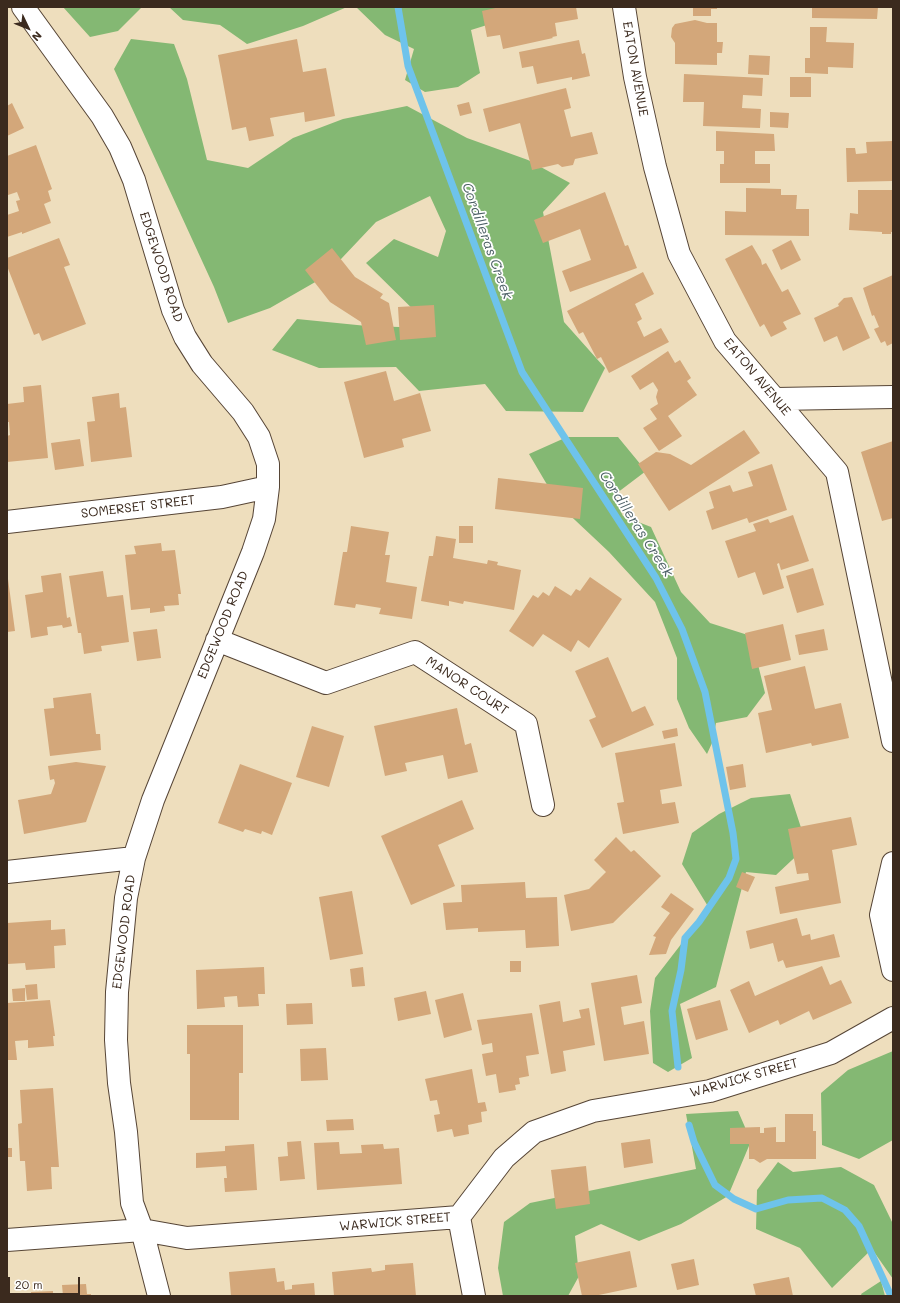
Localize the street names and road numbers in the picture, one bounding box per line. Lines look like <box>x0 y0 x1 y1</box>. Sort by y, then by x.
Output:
street label: EATON AVENUE <box>619 20 651 118</box>
street label: EDGEWOOD ROAD <box>136 210 186 324</box>
street label: EATON AVENUE <box>720 335 794 419</box>
street label: SOMERSET STREET <box>80 492 196 522</box>
street label: EDGEWOOD ROAD <box>194 569 252 681</box>
street label: MANOR COURT <box>423 653 511 719</box>
street label: EDGEWOOD ROAD <box>109 874 139 990</box>
street label: WARWICK STREET <box>688 1055 800 1101</box>
street label: WARWICK STREET <box>338 1209 452 1235</box>

